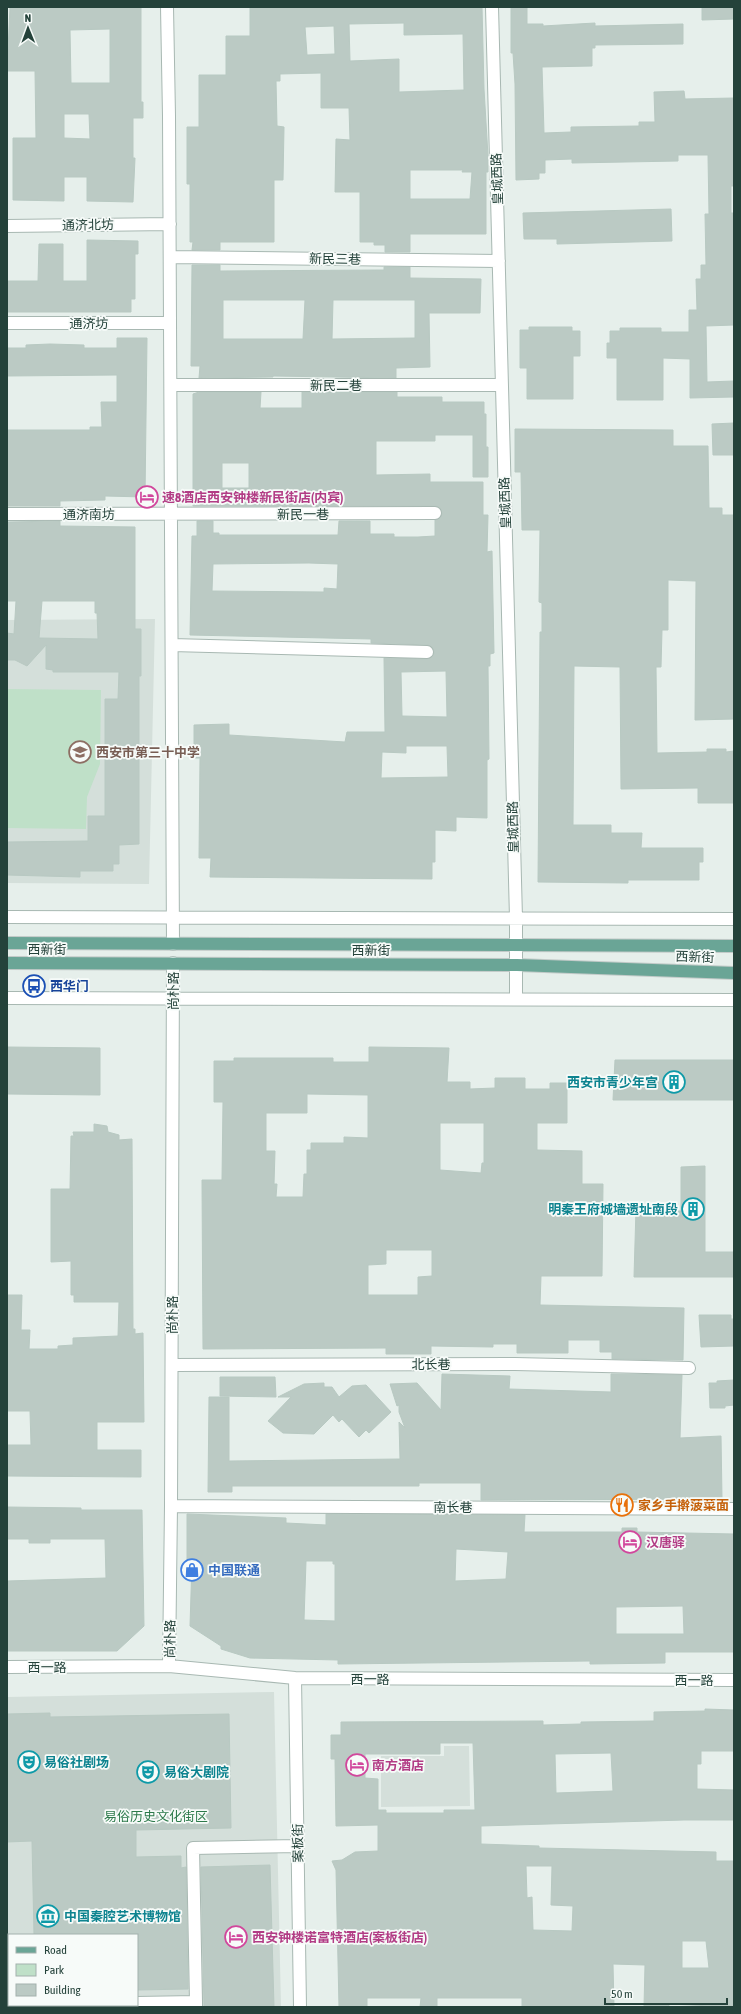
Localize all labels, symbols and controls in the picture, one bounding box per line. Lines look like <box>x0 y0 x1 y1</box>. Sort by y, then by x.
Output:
north arrow <box>8 8 48 48</box>
text: N <box>24 12 31 24</box>
street label: 皇城西路 <box>489 153 505 205</box>
street label: 通济北坊 <box>62 217 114 233</box>
street label: 新民三巷 <box>309 251 361 267</box>
street label: 通济坊 <box>69 316 109 331</box>
street label: 新民二巷 <box>310 378 362 393</box>
street label: 皇城西路 <box>497 477 513 529</box>
hotel icon: 速8酒店西安钟楼新民街店(内宾) <box>134 484 160 510</box>
place label: 速8酒店西安钟楼新民街店(内宾) <box>162 490 343 505</box>
street label: 通济南坊 <box>63 507 115 522</box>
street label: 新民一巷 <box>277 507 329 522</box>
school or university icon: 西安市第三十中学 <box>67 739 93 765</box>
place label: 西安市第三十中学 <box>96 745 200 760</box>
street label: 皇城西路 <box>505 801 521 853</box>
street label: 西新街 <box>27 942 67 957</box>
street label: 西新街 <box>351 943 391 958</box>
street label: 西新街 <box>675 949 715 965</box>
street label: 尚朴路 <box>166 971 181 1011</box>
bus stop icon: 西华门 <box>21 973 47 999</box>
place label: 西华门 <box>50 979 89 994</box>
building icon: 西安市青少年宫 <box>661 1069 687 1095</box>
place label: 西安市青少年宫 <box>567 1075 658 1090</box>
building icon: 明秦王府城墙遗址南段 <box>680 1196 706 1222</box>
place label: 明秦王府城墙遗址南段 <box>548 1202 678 1217</box>
street label: 尚朴路 <box>165 1295 180 1335</box>
street label: 北长巷 <box>411 1357 451 1372</box>
restaurant icon: 家乡手擀菠菜面 <box>609 1492 635 1518</box>
place label: 家乡手擀菠菜面 <box>638 1498 729 1513</box>
street label: 南长巷 <box>433 1500 473 1515</box>
hotel icon: 汉唐驿 <box>617 1529 643 1555</box>
place label: 汉唐驿 <box>646 1535 685 1550</box>
shop icon: 中国联通 <box>179 1557 205 1583</box>
place label: 中国联通 <box>208 1563 260 1578</box>
street label: 尚朴路 <box>162 1619 178 1659</box>
street label: 西一路 <box>27 1660 67 1675</box>
street label: 西一路 <box>350 1672 390 1687</box>
street label: 西一路 <box>674 1673 714 1688</box>
theatre icon: 易俗社剧场 <box>16 1749 42 1775</box>
hotel icon: 南方酒店 <box>344 1752 370 1778</box>
place label: 易俗社剧场 <box>44 1755 109 1770</box>
place label: 南方酒店 <box>372 1758 424 1773</box>
theatre icon: 易俗大剧院 <box>135 1759 161 1785</box>
place label: 易俗大剧院 <box>164 1765 229 1780</box>
park label: 易俗历史文化街区 <box>104 1809 208 1824</box>
street label: 案板街 <box>290 1823 306 1863</box>
museum icon: 中国秦腔艺术博物馆 <box>35 1903 61 1929</box>
place label: 中国秦腔艺术博物馆 <box>64 1909 181 1924</box>
hotel icon: 西安钟楼诺富特酒店(案板街店) <box>223 1924 249 1950</box>
place label: 西安钟楼诺富特酒店(案板街店) <box>252 1930 427 1945</box>
legend <box>8 1934 138 2006</box>
text: Road <box>44 1943 67 1957</box>
text: Park <box>44 1963 65 1977</box>
scale bar <box>605 1980 727 2006</box>
text: Building <box>44 1983 82 1997</box>
text: 50 m <box>611 1987 633 2001</box>

